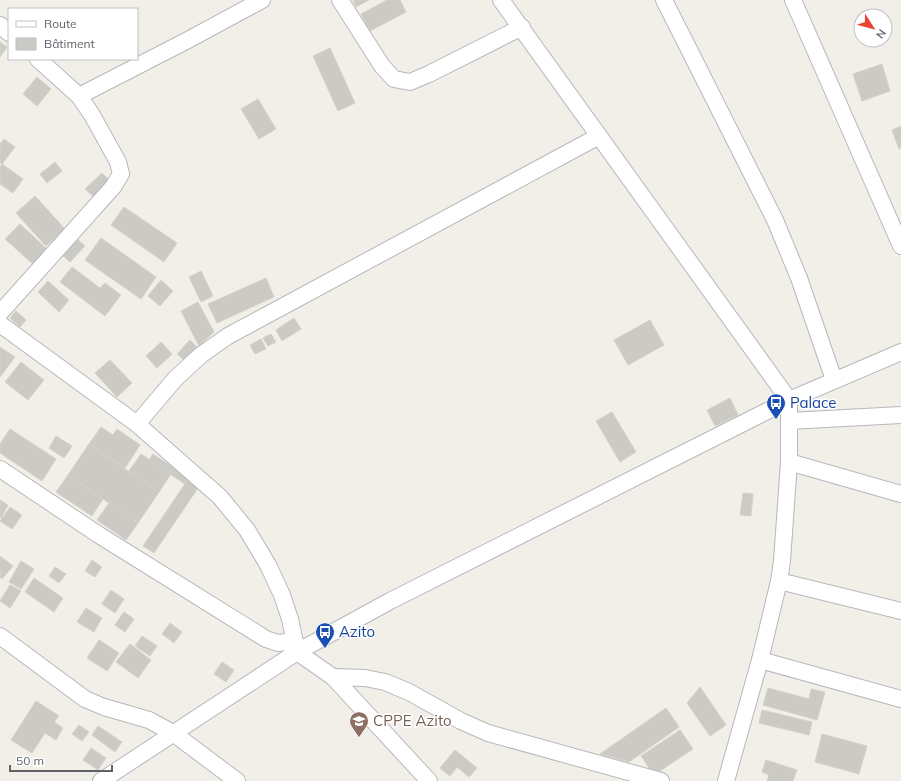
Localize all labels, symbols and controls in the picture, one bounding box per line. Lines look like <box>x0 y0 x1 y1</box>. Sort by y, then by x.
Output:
legend <box>8 8 138 60</box>
north arrow <box>853 8 893 48</box>
text: Route <box>44 16 77 31</box>
text: N <box>873 26 889 41</box>
text: Bâtiment <box>44 36 95 51</box>
bus stop icon: Palace <box>765 392 787 420</box>
place label: Palace <box>790 393 836 412</box>
bus stop icon: Azito <box>314 621 336 649</box>
place label: Azito <box>339 622 375 641</box>
school or university icon: CPPE Azito <box>348 710 370 738</box>
place label: CPPE Azito <box>373 711 452 730</box>
scale bar <box>10 747 112 773</box>
text: 50 m <box>16 753 44 768</box>

